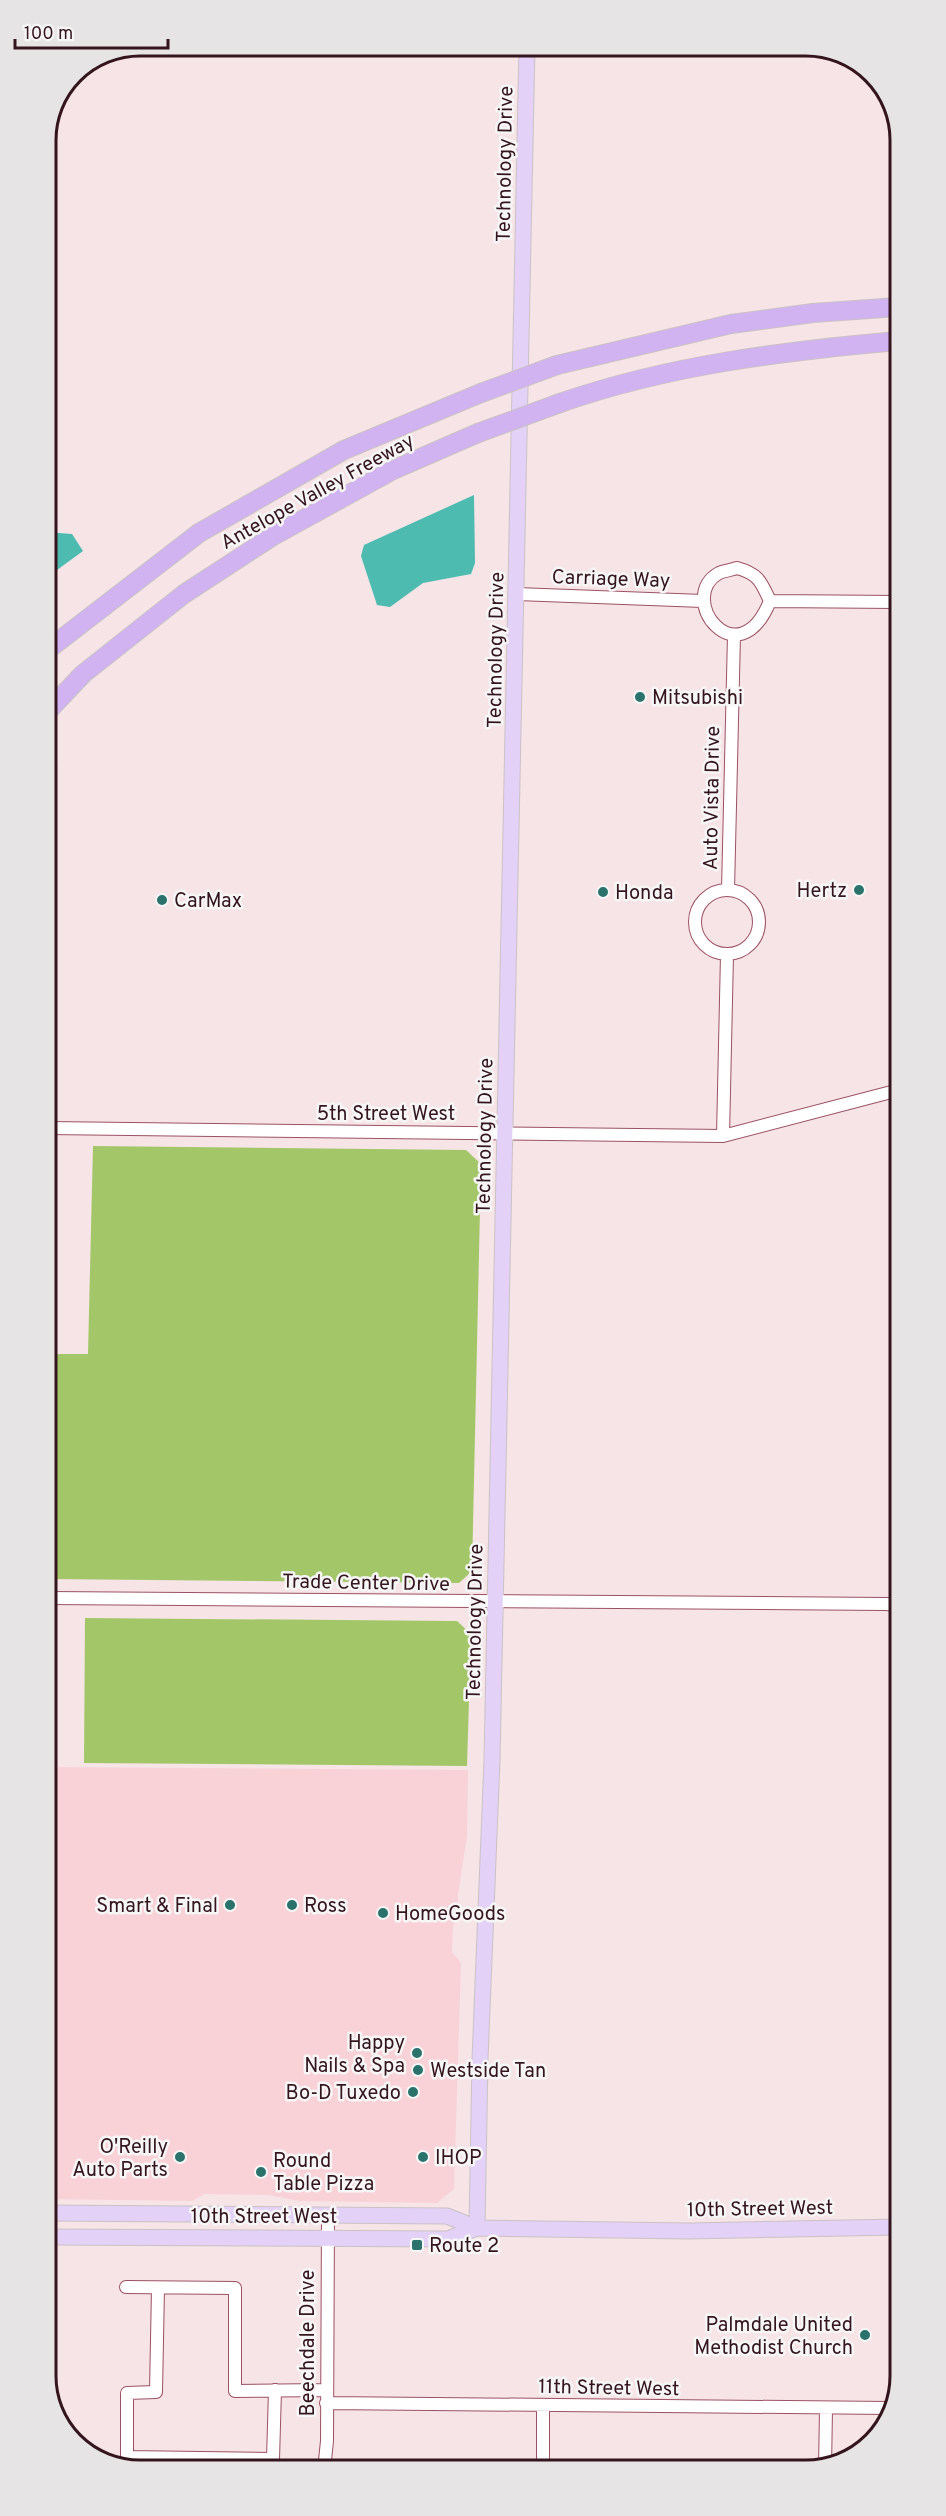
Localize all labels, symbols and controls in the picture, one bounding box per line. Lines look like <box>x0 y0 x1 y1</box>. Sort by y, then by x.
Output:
scale bar <box>15 12 168 50</box>
text: 100 m <box>24 23 73 46</box>
street label: Technology Drive <box>492 86 520 242</box>
street label: Antelope Valley Freeway <box>217 429 419 557</box>
street label: Carriage Way <box>551 565 671 595</box>
street label: Technology Drive <box>483 572 511 728</box>
place label: Mitsubishi <box>652 686 743 712</box>
marker: Mitsubishi <box>633 690 647 704</box>
street label: Auto Vista Drive <box>699 726 727 870</box>
place label: Hertz <box>796 879 847 905</box>
place label: Honda <box>615 881 673 907</box>
marker: Hertz <box>852 883 866 897</box>
marker: Honda <box>596 885 610 899</box>
place label: CarMax <box>174 889 242 915</box>
marker: CarMax <box>155 893 169 907</box>
street label: Technology Drive <box>472 1058 500 1214</box>
street label: 5th Street West <box>317 1102 455 1128</box>
street label: Technology Drive <box>462 1544 490 1700</box>
street label: Trade Center Drive <box>282 1570 450 1598</box>
place label: Smart & Final <box>96 1894 218 1920</box>
place label: Ross <box>304 1894 347 1920</box>
marker: Smart & Final <box>223 1898 237 1912</box>
marker: Ross <box>285 1898 299 1912</box>
place label: HomeGoods <box>395 1902 505 1928</box>
marker: HomeGoods <box>376 1906 390 1920</box>
place label: Happy Nails & Spa <box>304 2031 405 2080</box>
marker: Happy Nails & Spa <box>410 2046 424 2060</box>
place label: Westside Tan <box>430 2059 546 2085</box>
marker: Westside Tan <box>411 2063 425 2077</box>
place label: Bo-D Tuxedo <box>286 2081 401 2107</box>
marker: Bo-D Tuxedo <box>406 2085 420 2099</box>
place label: O'Reilly Auto Parts <box>72 2135 168 2184</box>
place label: IHOP <box>435 2146 482 2172</box>
place label: Round Table Pizza <box>273 2149 374 2198</box>
marker: O'Reilly Auto Parts <box>173 2150 187 2164</box>
marker: IHOP <box>416 2150 430 2164</box>
marker: Round Table Pizza <box>254 2165 268 2179</box>
street label: 10th Street West <box>687 2196 833 2224</box>
street label: 10th Street West <box>191 2205 337 2231</box>
place label: Route 2 <box>429 2234 499 2260</box>
marker: Route 2 <box>410 2238 424 2252</box>
street label: Beechdale Drive <box>296 2270 322 2416</box>
place label: Palmdale United Methodist Church <box>694 2313 853 2362</box>
marker: Palmdale United Methodist Church <box>858 2328 872 2342</box>
street label: 11th Street West <box>538 2375 680 2403</box>

